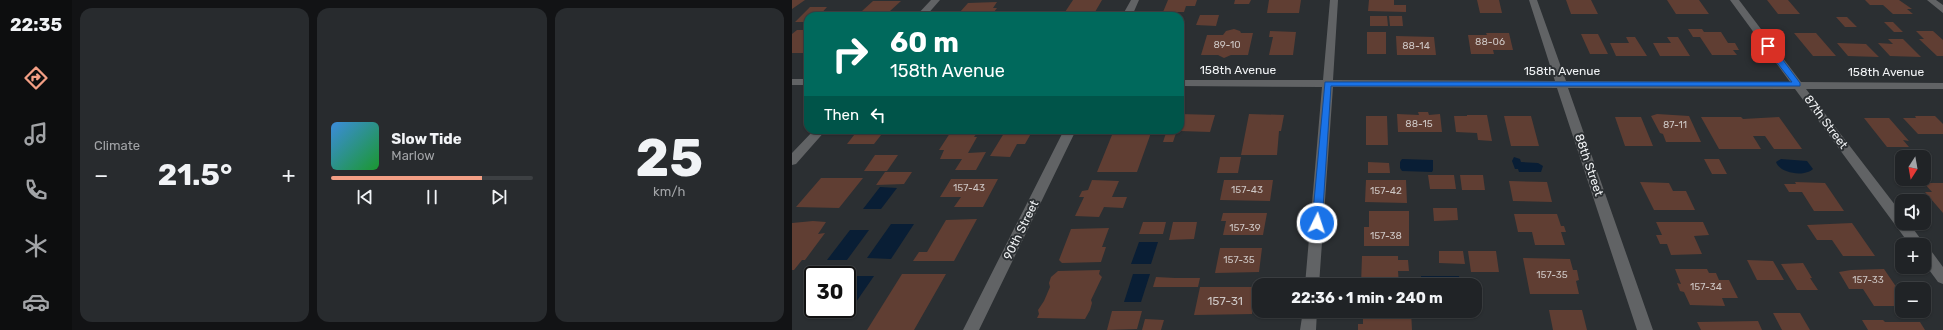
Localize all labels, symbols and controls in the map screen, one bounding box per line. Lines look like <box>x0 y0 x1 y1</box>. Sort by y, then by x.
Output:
text: 22:35 <box>10 14 62 36</box>
text: 60 m <box>890 26 959 59</box>
icon: right <box>824 28 876 80</box>
pin <box>1751 29 1785 63</box>
icon: arrive <box>1757 35 1779 57</box>
house number: 88-06 <box>1475 36 1505 48</box>
house number: 89-10 <box>1213 39 1241 51</box>
house number: 88-14 <box>1402 40 1430 52</box>
text: 158th Avenue <box>890 60 1005 82</box>
street label: 158th Avenue <box>1200 63 1277 77</box>
icon: directions <box>22 64 50 92</box>
street label: 158th Avenue <box>1524 64 1601 78</box>
street label: 158th Avenue <box>1848 65 1925 79</box>
street label: 87th Street <box>1801 92 1851 152</box>
icon: left <box>867 104 889 126</box>
text: Then <box>824 106 859 124</box>
house number: 88-15 <box>1405 118 1433 130</box>
house number: 87-11 <box>1663 119 1687 131</box>
icon: music <box>22 120 50 148</box>
text: 25 <box>636 127 703 189</box>
text: Slow Tide <box>391 130 462 148</box>
street label: 88th Street <box>1572 132 1606 198</box>
text: Climate <box>94 138 140 153</box>
text: Marlow <box>391 148 435 163</box>
north arrow <box>1895 150 1931 186</box>
map controls <box>1895 150 1931 318</box>
text: 21.5° <box>158 157 232 193</box>
text: − <box>94 162 108 189</box>
text: + <box>282 162 295 189</box>
icon: phone <box>22 176 50 204</box>
house number: 157-43 <box>953 182 985 194</box>
text: km/h <box>653 184 686 199</box>
house number: 157-43 <box>1231 184 1263 196</box>
house number: 157-42 <box>1370 185 1402 197</box>
icon: previous <box>354 186 376 208</box>
icon: pause <box>421 186 443 208</box>
icon: next <box>488 186 510 208</box>
button: sound <box>1895 194 1931 230</box>
street label: 90th Street <box>1001 198 1042 262</box>
position arrow <box>1296 202 1338 244</box>
house number: 157-39 <box>1229 222 1261 234</box>
house number: 157-38 <box>1370 230 1402 242</box>
icon: climate <box>22 232 50 260</box>
button: + <box>1895 238 1931 274</box>
house number: 157-35 <box>1223 254 1255 266</box>
speed limit sign: 30 <box>804 266 856 318</box>
house number: 157-35 <box>1536 269 1568 281</box>
house number: 157-33 <box>1852 274 1884 286</box>
house number: 157-34 <box>1690 281 1722 293</box>
button: − <box>1895 282 1931 318</box>
icon: car <box>22 288 50 316</box>
text: 22:36 · 1 min · 240 m <box>1291 289 1443 307</box>
house number: 157-31 <box>1207 294 1243 308</box>

